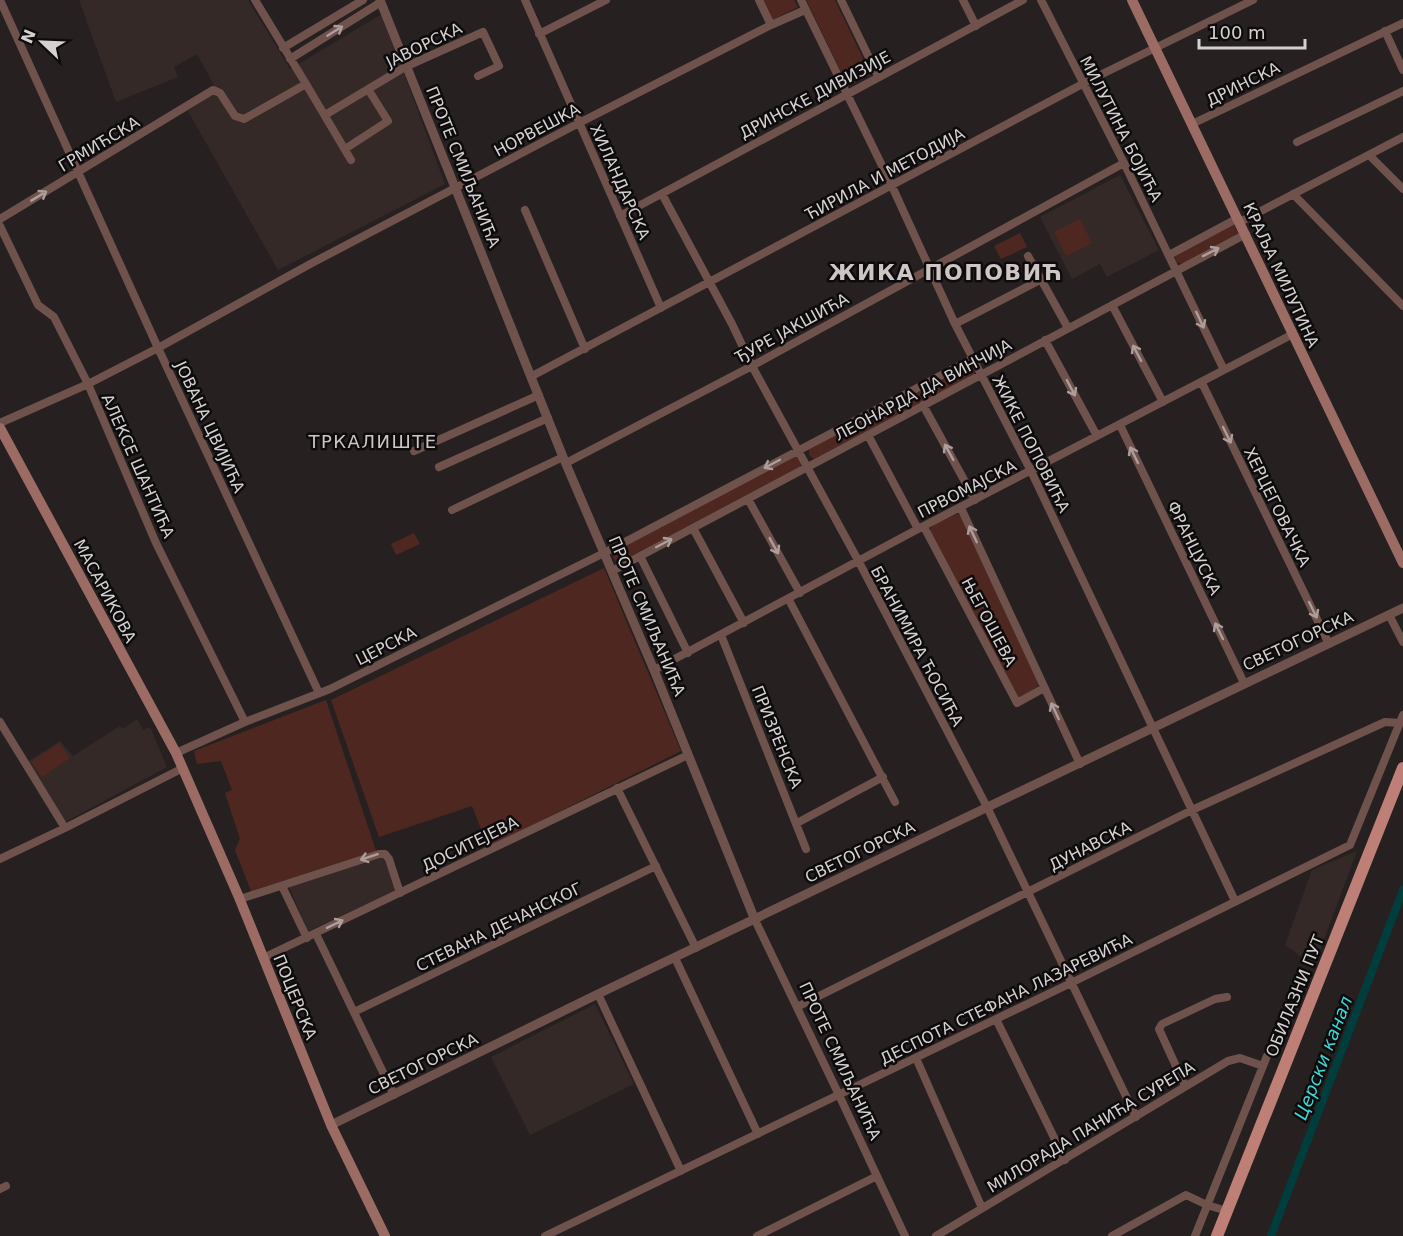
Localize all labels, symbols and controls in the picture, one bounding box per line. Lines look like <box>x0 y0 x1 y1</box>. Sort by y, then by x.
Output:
north arrow <box>12 12 72 72</box>
scale bar <box>1199 12 1306 50</box>
street label: ЈАВОРСКА <box>382 18 465 72</box>
text: 100 m <box>1208 22 1266 43</box>
one-way arrow <box>326 24 343 36</box>
text: N <box>17 26 40 46</box>
street label: ДРИНСКЕ ДИВИЗИЈЕ <box>736 47 894 143</box>
street label: МИЛУТИНА БОЈИЋА <box>1076 53 1166 205</box>
street label: ДРИНСКА <box>1203 58 1283 110</box>
street label: ПРОТЕ СМИЉАНИЋА <box>422 84 504 250</box>
street label: НОРВЕШКА <box>491 99 583 161</box>
street label: ГРМИЋСКА <box>55 112 143 176</box>
street label: ХИЛАНДАРСКА <box>586 121 654 243</box>
street label: ЋИРИЛА И МЕТОДИЈА <box>801 124 968 225</box>
one-way arrow <box>30 189 47 201</box>
street label: КРАЉА МИЛУТИНА <box>1239 199 1323 351</box>
one-way arrow <box>1202 246 1219 258</box>
district label: ЖИКА ПОПОВИЋ <box>829 260 1063 285</box>
street label: ЂУРЕ ЈАКШИЋА <box>731 289 852 368</box>
one-way arrow <box>1195 310 1207 328</box>
street label: ЛЕОНАРДА ДА ВИНЧИЈА <box>831 335 1015 445</box>
one-way arrow <box>1131 345 1142 363</box>
street label: ЈОВАНА ЦВИЈИЋА <box>171 357 249 496</box>
street label: ЖИКЕ ПОПОВИЋА <box>988 372 1074 516</box>
one-way arrow <box>1065 379 1077 396</box>
street label: АЛЕКСЕ ШАНТИЋА <box>98 391 178 541</box>
one-way arrow <box>1222 426 1234 444</box>
district label: ТРКАЛИШТЕ <box>307 431 438 452</box>
one-way arrow <box>943 444 954 462</box>
street label: ХЕРЦЕГОВАЧКА <box>1240 444 1314 570</box>
one-way arrow <box>1128 446 1140 464</box>
street label: ПРВОМАЈСКА <box>914 456 1020 522</box>
one-way arrow <box>764 458 781 470</box>
street label: ФРАНЦУСКА <box>1163 498 1225 598</box>
one-way arrow <box>967 526 978 544</box>
street label: ПРОТЕ СМИЉАНИЋА <box>605 533 689 699</box>
street label: МАСАРИКОВА <box>70 536 140 646</box>
one-way arrow <box>655 537 672 549</box>
one-way arrow <box>768 537 780 554</box>
street label: БРАНИМИРА ЋОСИЋА <box>867 563 967 729</box>
street label: ЊЕГОШЕВА <box>958 574 1020 670</box>
one-way arrow <box>1307 601 1319 619</box>
street label: СВЕТОГОРСКА <box>1240 607 1356 675</box>
one-way arrow <box>1212 622 1224 640</box>
street label: ЦЕРСКА <box>352 623 420 669</box>
street label: ПРИЗРЕНСКА <box>748 683 806 791</box>
one-way arrow <box>1048 703 1060 721</box>
street label: ДОСИТЕЈЕВА <box>419 812 521 876</box>
street label: СВЕТОГОРСКА <box>802 817 918 887</box>
street label: ДУНАВСКА <box>1046 817 1134 875</box>
one-way arrow <box>360 852 379 863</box>
street label: СТЕВАНА ДЕЧАНСКОГ <box>413 878 585 976</box>
one-way arrow <box>326 918 344 930</box>
street label: ДЕСПОТА СТЕФАНА ЛАЗАРЕВИЋА <box>877 929 1135 1069</box>
street label: ОБИЛАЗНИ ПУТ <box>1262 932 1328 1060</box>
street label: ПОЦЕРСКА <box>269 952 321 1042</box>
street label: ПРОТЕ СМИЉАНИЋА <box>795 979 885 1143</box>
water label: Церски канал <box>1290 993 1356 1123</box>
street label: СВЕТОГОРСКА <box>365 1029 481 1099</box>
street label: МИЛОРАДА ПАНИЋА СУРЕПА <box>984 1057 1198 1197</box>

